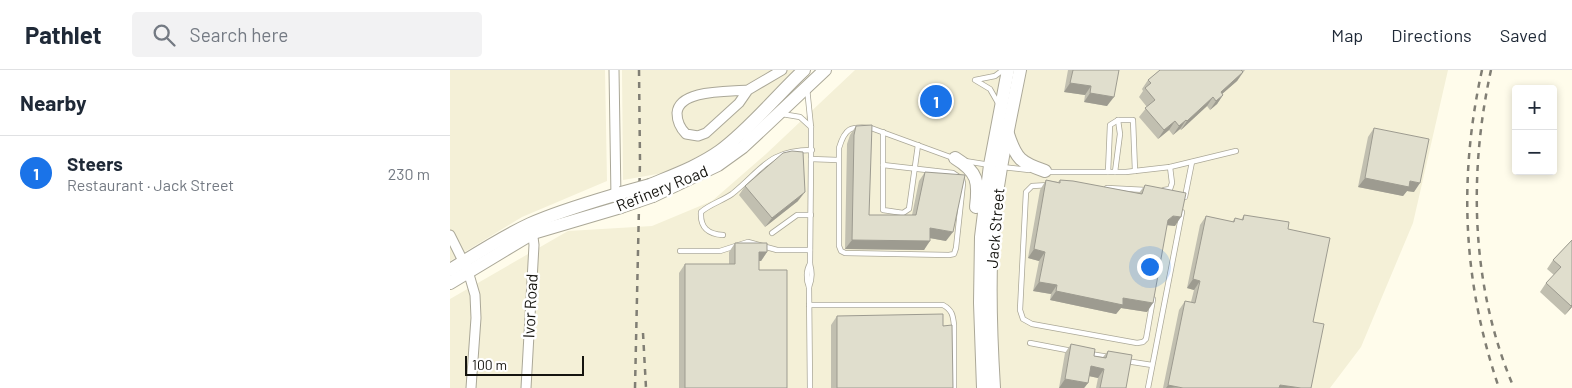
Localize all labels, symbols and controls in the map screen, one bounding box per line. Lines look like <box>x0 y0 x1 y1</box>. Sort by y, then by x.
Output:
search box <box>132 12 482 57</box>
text: Pathlet <box>25 20 102 49</box>
icon: search <box>150 21 178 49</box>
text: Search here <box>190 23 288 46</box>
text: Map <box>1331 24 1363 46</box>
text: Directions <box>1391 24 1472 46</box>
text: Saved <box>1500 24 1547 46</box>
pin: 1 <box>920 82 952 120</box>
map controls <box>1512 85 1557 175</box>
button: + <box>1512 85 1557 130</box>
text: Nearby <box>20 90 86 115</box>
button: − <box>1512 130 1557 175</box>
text: Steers <box>67 152 123 175</box>
street label: Refinery Road <box>613 160 710 215</box>
text: 1 <box>33 164 39 183</box>
text: 230 m <box>388 164 430 183</box>
text: Restaurant · Jack Street <box>67 175 234 194</box>
street label: Jack Street <box>982 187 1007 269</box>
your location <box>1137 254 1163 280</box>
street label: Ivor Road <box>518 273 541 339</box>
scale bar <box>465 353 584 376</box>
text: 100 m <box>472 356 507 373</box>

